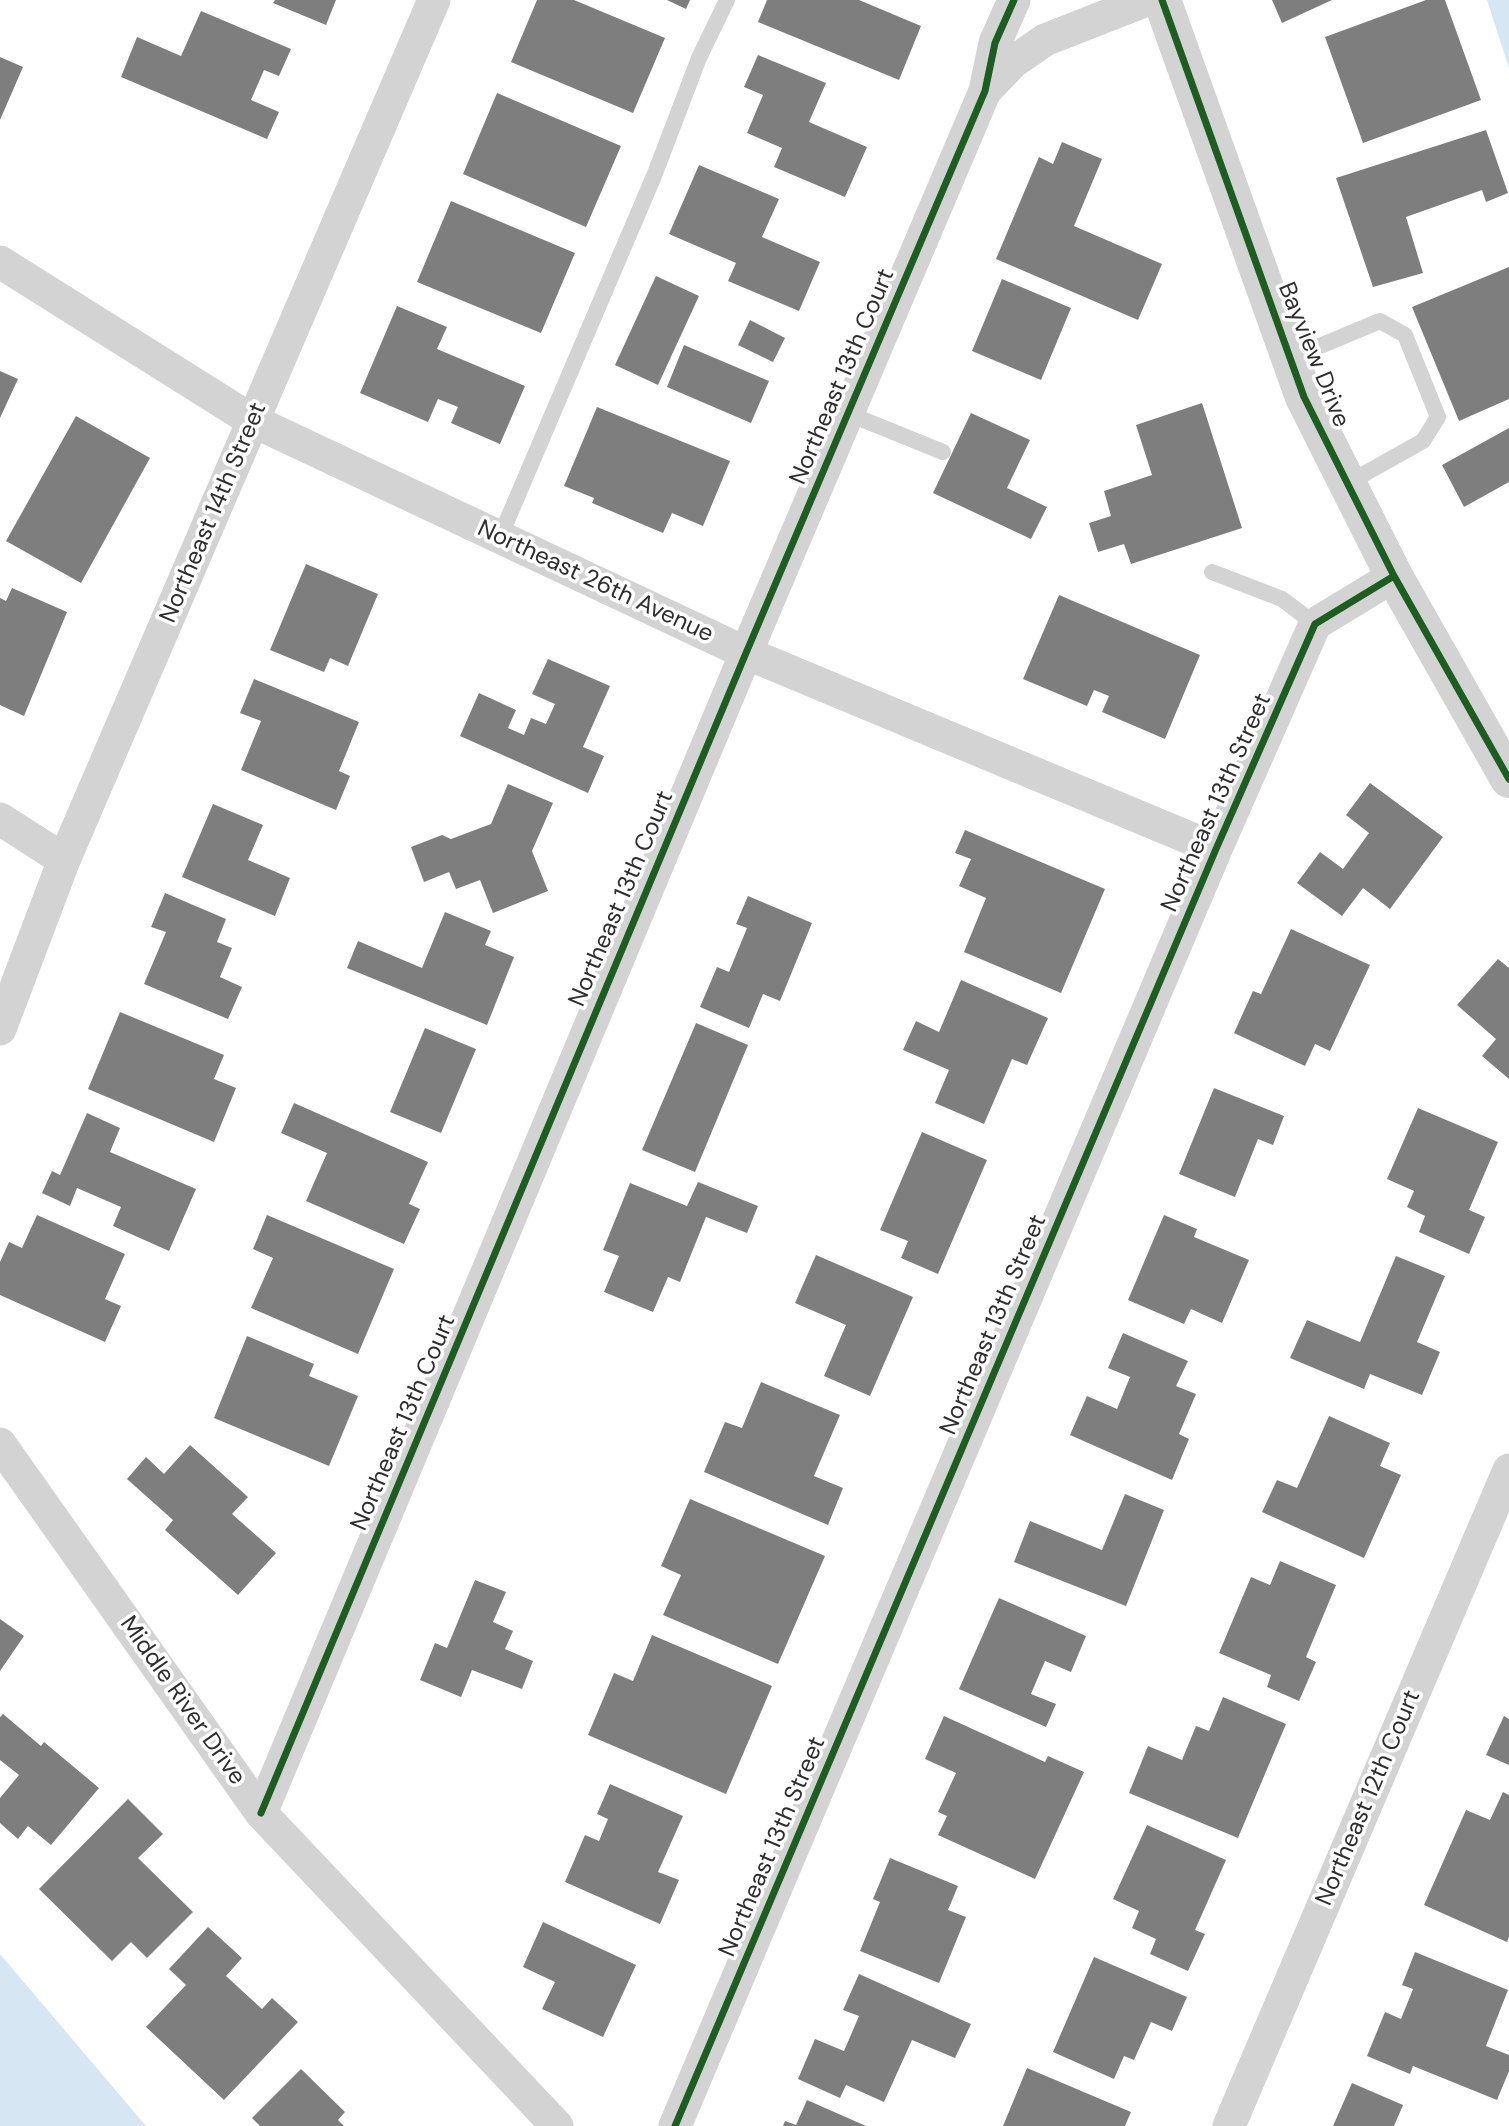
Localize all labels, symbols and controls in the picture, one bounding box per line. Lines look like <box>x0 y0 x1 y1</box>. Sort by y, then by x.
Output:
street label: Northeast 13th Court <box>784 265 902 489</box>
street label: Bayview Drive <box>1271 278 1355 432</box>
street label: Northeast 14th Street <box>155 398 273 628</box>
street label: Northeast 26th Avenue <box>472 515 718 649</box>
street label: Northeast 13th Street <box>1156 689 1278 917</box>
street label: Northeast 13th Court <box>563 787 681 1011</box>
street label: Northeast 13th Street <box>935 1211 1053 1439</box>
street label: Northeast 13th Court <box>345 1311 463 1535</box>
street label: Middle River Drive <box>113 1611 251 1791</box>
street label: Northeast 12th Court <box>1311 1686 1427 1910</box>
street label: Northeast 13th Street <box>714 1733 832 1961</box>

